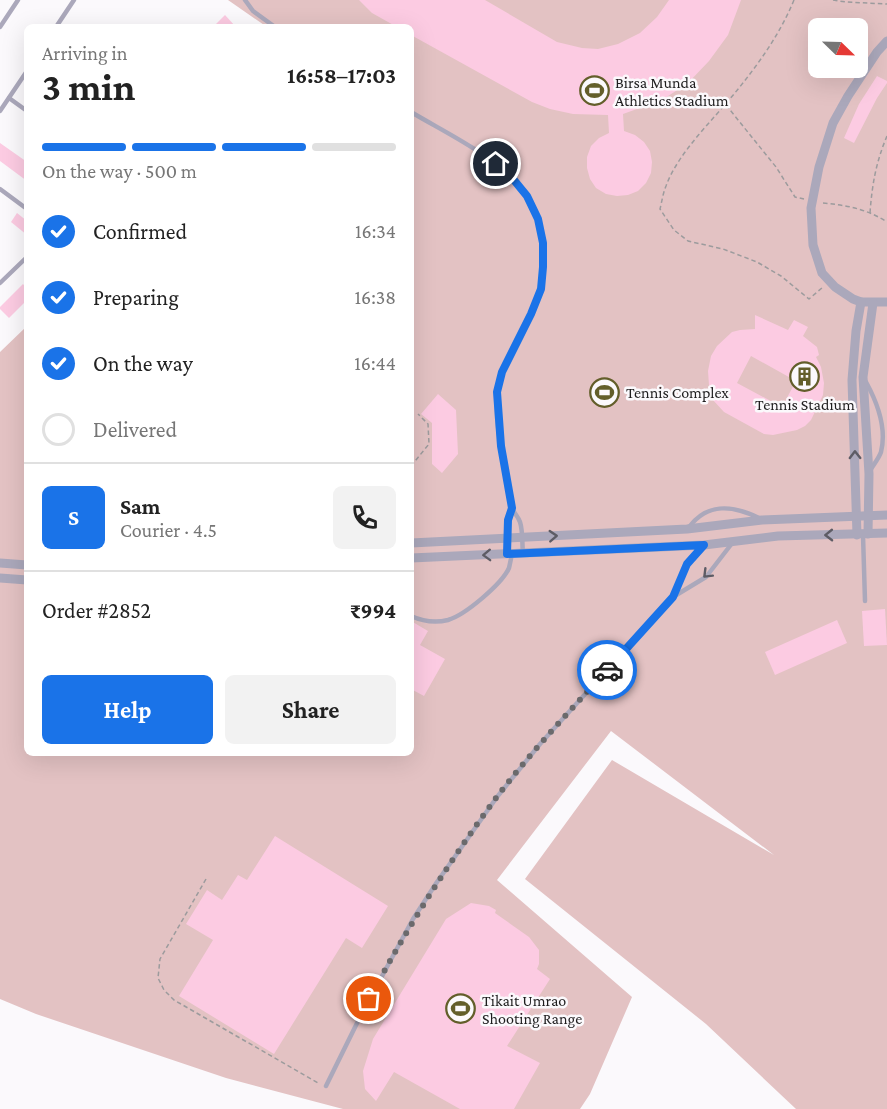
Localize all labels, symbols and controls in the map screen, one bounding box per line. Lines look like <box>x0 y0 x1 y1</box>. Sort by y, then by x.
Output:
north arrow <box>808 18 868 78</box>
map controls <box>808 18 868 78</box>
text: Arriving in <box>42 42 127 64</box>
text: 16:58–17:03 <box>287 63 396 88</box>
text: 3 min <box>42 65 135 108</box>
place label: Birsa Munda Athletics Stadium <box>615 74 729 109</box>
sports icon: Birsa Munda Athletics Stadium <box>578 75 610 107</box>
pin <box>470 138 521 189</box>
icon: home <box>479 147 512 180</box>
text: On the way · 500 m <box>42 160 197 182</box>
icon: check <box>42 215 75 248</box>
text: Confirmed <box>93 219 187 244</box>
text: 16:34 <box>355 220 396 242</box>
icon: check <box>42 281 75 314</box>
text: Preparing <box>93 285 179 310</box>
text: 16:38 <box>354 286 396 308</box>
icon: check <box>42 347 75 380</box>
text: On the way <box>93 351 193 376</box>
text: 16:44 <box>354 352 396 374</box>
building icon: Tennis Stadium <box>789 360 821 392</box>
sports icon: Tennis Complex <box>589 376 621 408</box>
place label: Tennis Complex <box>626 384 729 402</box>
place label: Tennis Stadium <box>755 396 855 413</box>
text: Delivered <box>93 417 177 442</box>
one-way arrow <box>849 451 861 460</box>
button: phone <box>333 486 396 549</box>
text: Sam <box>120 494 160 519</box>
text: S <box>68 505 79 530</box>
text: Courier · 4.5 <box>120 519 217 541</box>
one-way arrow <box>824 529 833 541</box>
one-way arrow <box>549 530 558 543</box>
one-way arrow <box>483 549 492 562</box>
one-way arrow <box>703 566 714 577</box>
text: Order #2852 <box>42 598 151 623</box>
text: ₹994 <box>350 598 396 623</box>
courier <box>577 640 637 700</box>
icon: car <box>591 654 624 687</box>
button: Help <box>42 675 213 744</box>
button: Share <box>225 675 396 744</box>
pin <box>343 973 394 1024</box>
icon: bag <box>352 982 385 1015</box>
place label: Tikait Umrao Shooting Range <box>482 992 582 1028</box>
sports icon: Tikait Umrao Shooting Range <box>445 993 477 1025</box>

